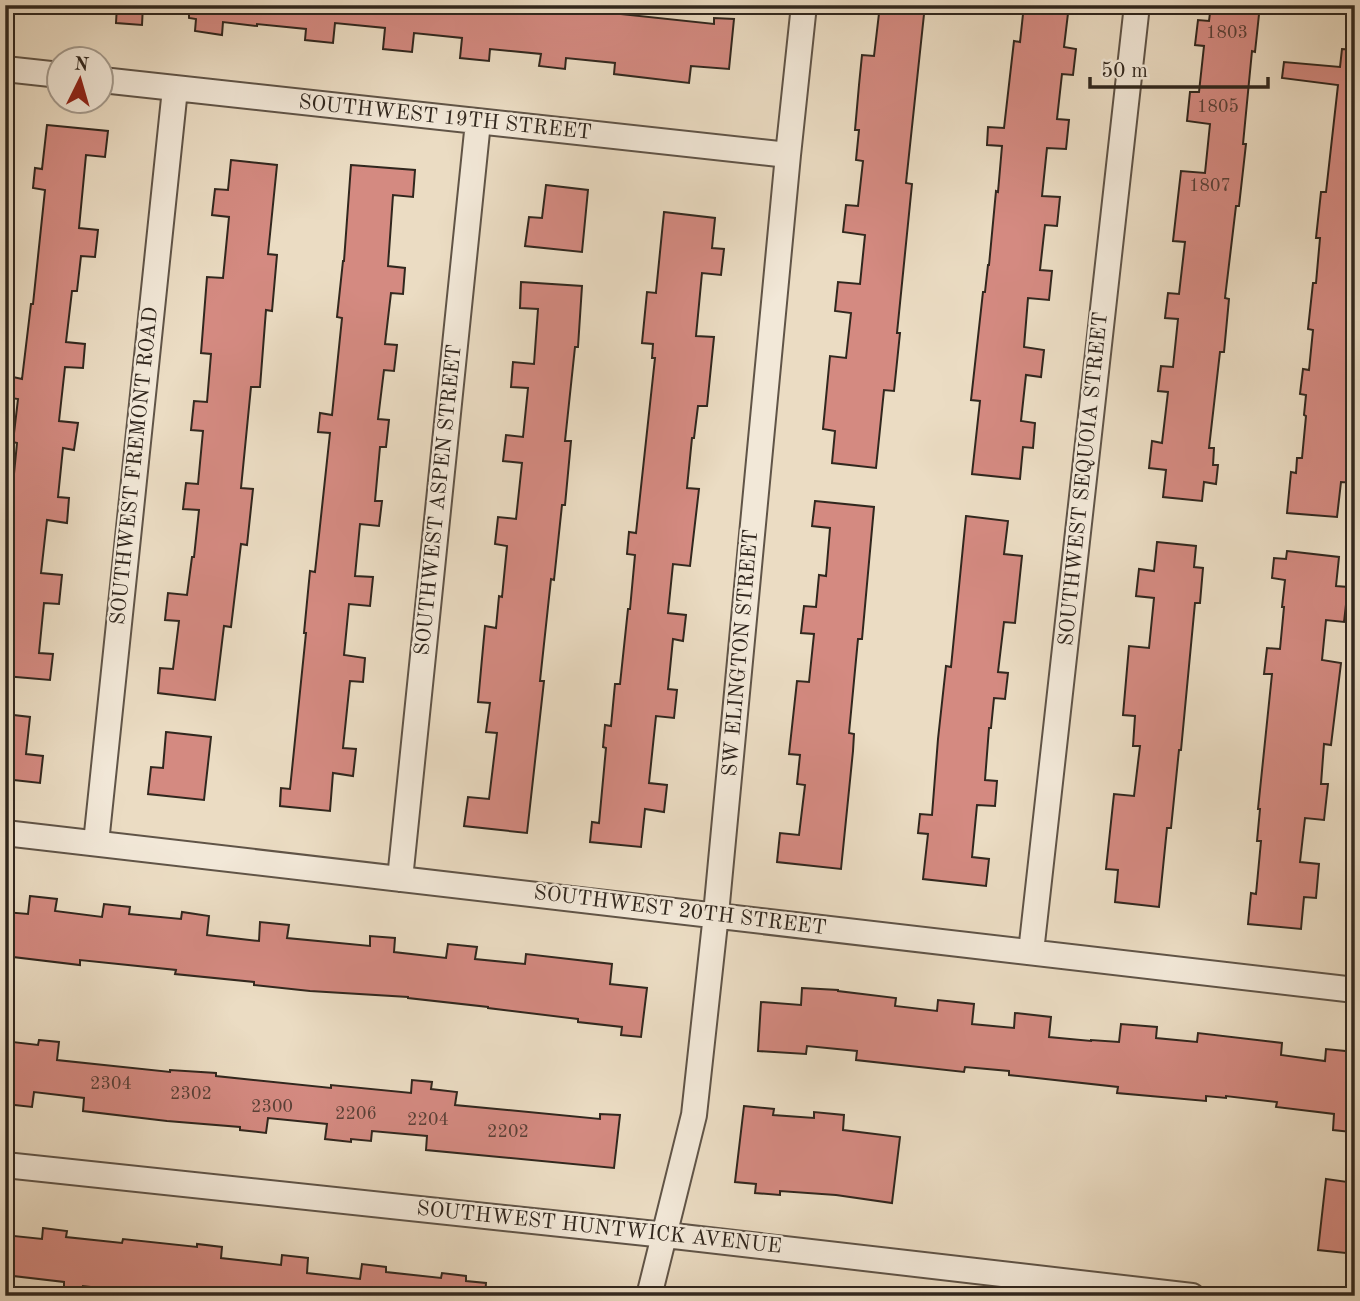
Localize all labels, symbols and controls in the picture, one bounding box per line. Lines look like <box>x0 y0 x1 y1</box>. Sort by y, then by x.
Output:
house number: 1803 <box>1206 24 1248 42</box>
north arrow <box>46 46 116 116</box>
scale bar <box>1090 46 1269 90</box>
text: N <box>73 55 90 76</box>
text: 50 m <box>1101 61 1148 82</box>
street label: SOUTHWEST 19TH STREET <box>297 92 593 144</box>
house number: 1805 <box>1197 98 1239 116</box>
house number: 1807 <box>1189 177 1231 195</box>
street label: SOUTHWEST FREMONT ROAD <box>108 306 162 626</box>
street label: SOUTHWEST SEQUOIA STREET <box>1056 311 1112 647</box>
street label: SOUTHWEST ASPEN STREET <box>412 343 466 657</box>
street label: SW ELINGTON STREET <box>720 528 762 778</box>
street label: SOUTHWEST 20TH STREET <box>532 883 828 939</box>
house number: 2304 <box>90 1075 132 1093</box>
house number: 2302 <box>170 1085 212 1103</box>
house number: 2300 <box>251 1098 293 1116</box>
house number: 2206 <box>335 1105 377 1123</box>
house number: 2204 <box>407 1111 449 1129</box>
house number: 2202 <box>487 1123 529 1141</box>
street label: SOUTHWEST HUNTWICK AVENUE <box>415 1198 783 1258</box>

